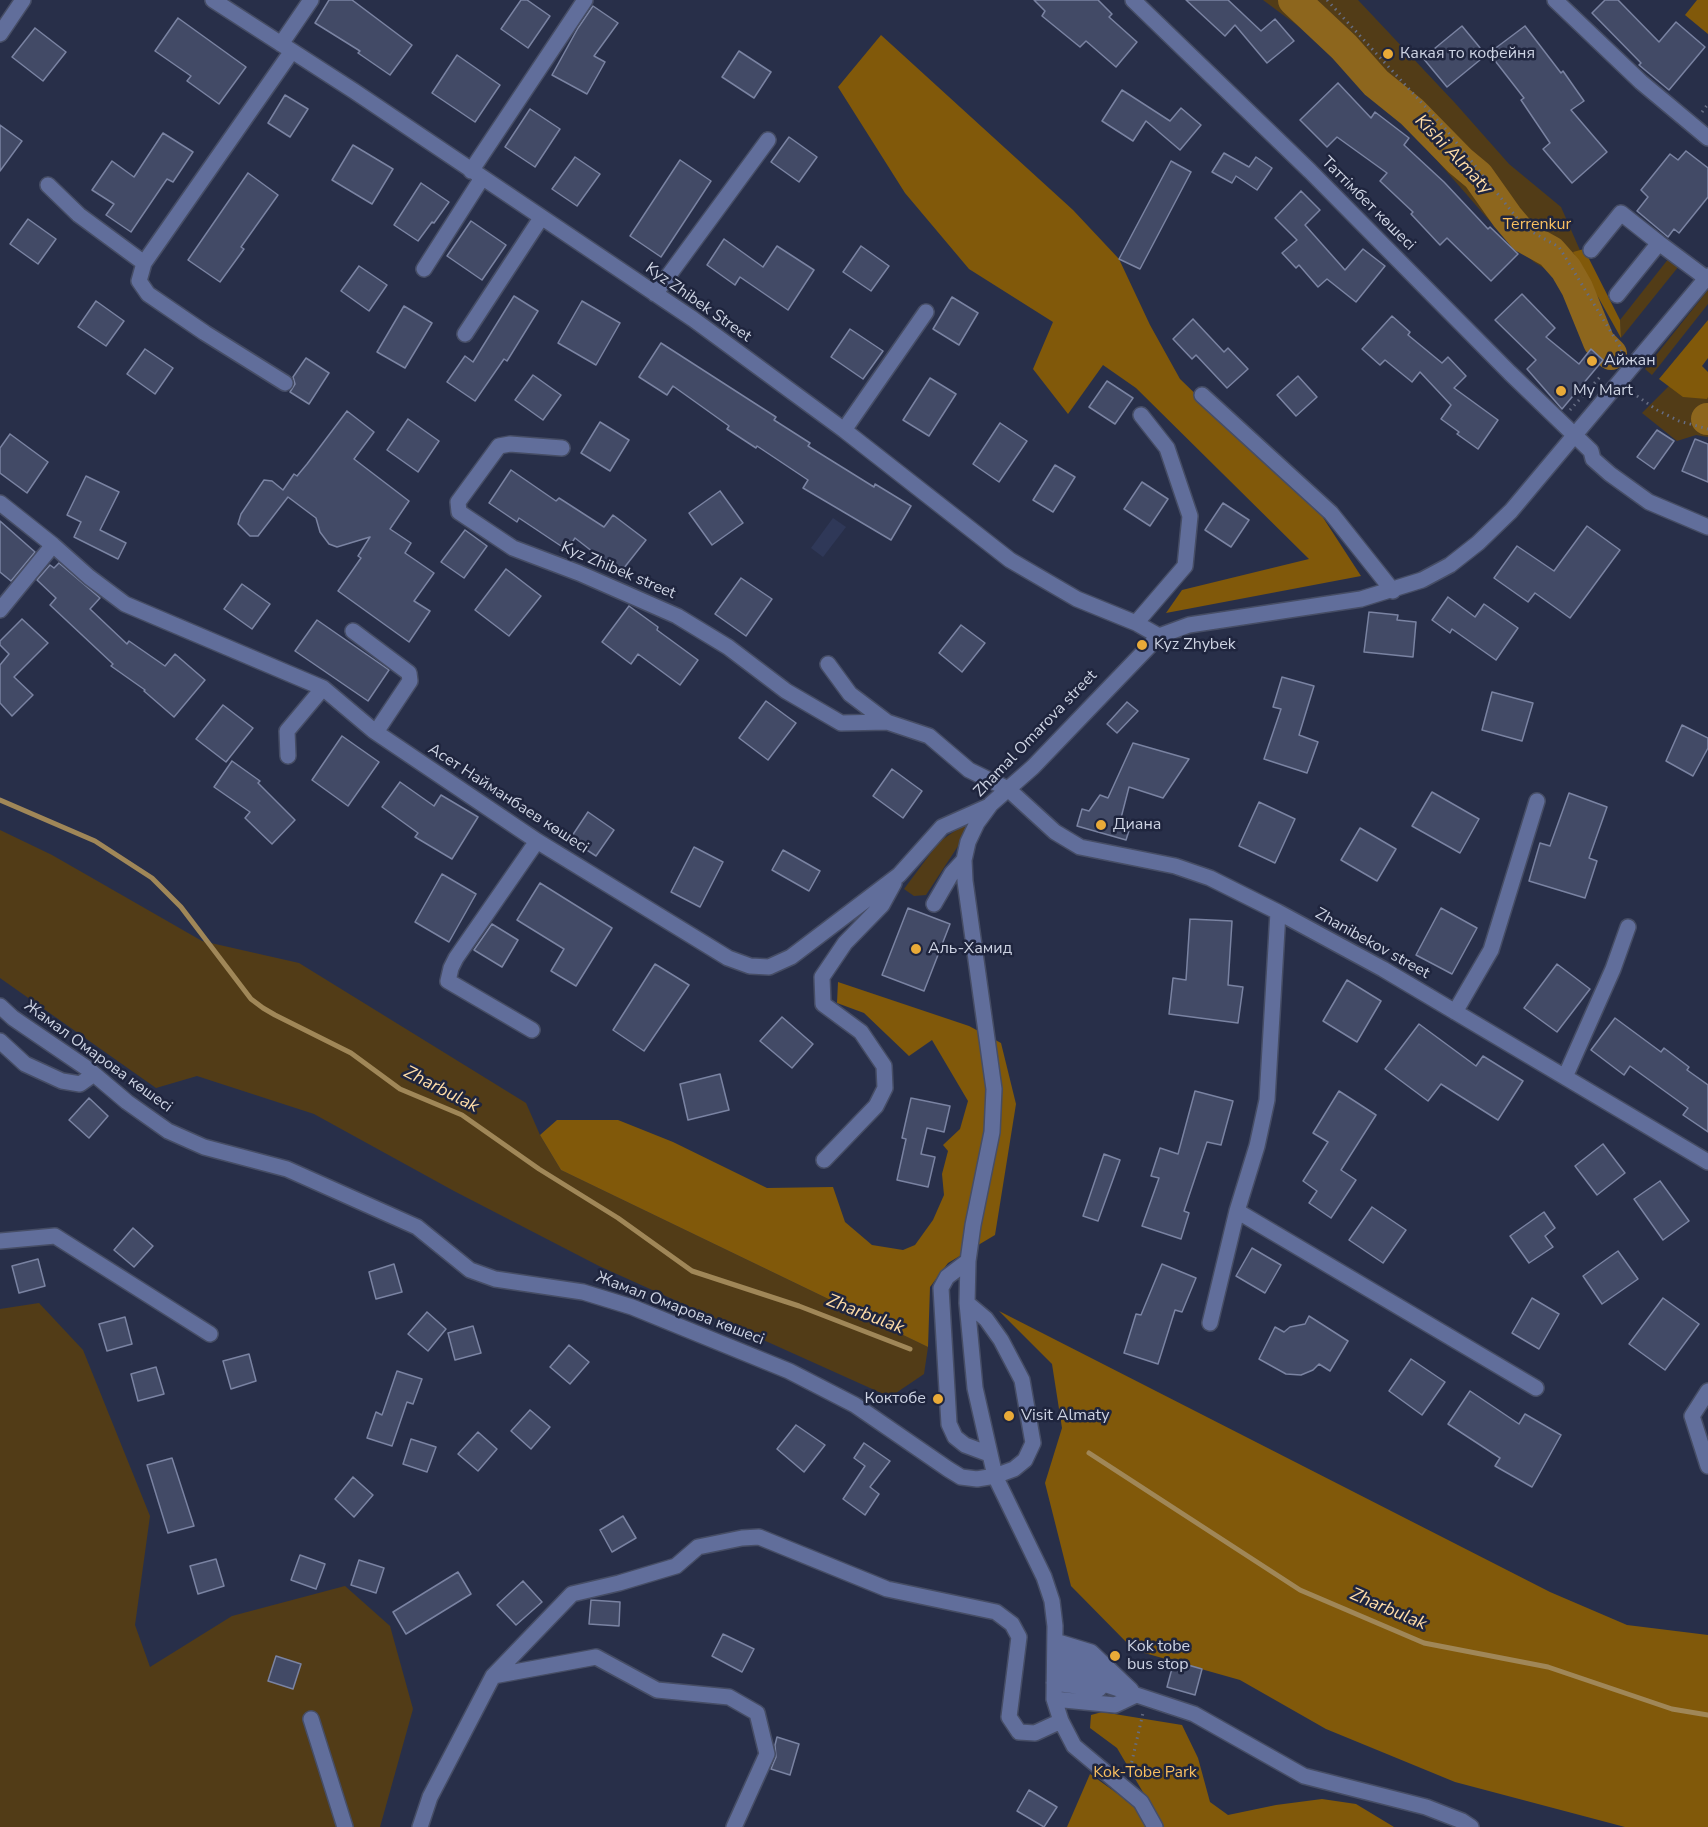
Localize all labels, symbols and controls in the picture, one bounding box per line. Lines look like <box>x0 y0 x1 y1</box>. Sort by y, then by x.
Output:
place label: Какая то кофейня <box>1400 44 1535 64</box>
marker: Какая то кофейня <box>1381 47 1395 61</box>
water label: Kіshі Almaty <box>1410 111 1496 199</box>
street label: Таттімбет көшесі <box>1317 153 1419 255</box>
park label: Terrenkur <box>1503 215 1571 235</box>
street label: Kyz Zhibek Street <box>641 259 755 347</box>
place label: Айжан <box>1604 351 1656 371</box>
marker: Айжан <box>1585 354 1599 368</box>
place label: My Mart <box>1573 381 1633 401</box>
marker: My Mart <box>1554 384 1568 398</box>
street label: Kyz Zhibek street <box>558 538 678 604</box>
place label: Kyz Zhybek <box>1154 635 1236 655</box>
marker: Kyz Zhybek <box>1135 638 1149 652</box>
street label: Zhamal Omarova street <box>970 667 1102 801</box>
street label: Асет Найманбаев көшесі <box>424 740 592 858</box>
place label: Диана <box>1113 815 1161 835</box>
marker: Диана <box>1094 818 1108 832</box>
street label: Zhanibekov street <box>1311 905 1433 983</box>
place label: Аль-Хамид <box>928 939 1012 959</box>
marker: Аль-Хамид <box>909 942 923 956</box>
street label: Жамал Омарова көшесі <box>20 997 176 1117</box>
water label: Zharbulak <box>400 1062 482 1118</box>
street label: Жамал Омарова көшесі <box>593 1268 767 1350</box>
water label: Zharbulak <box>823 1290 907 1340</box>
place label: Коктобе <box>865 1389 926 1409</box>
marker: Коктобе <box>931 1392 945 1406</box>
place label: Visit Almaty <box>1021 1406 1109 1426</box>
marker: Visit Almaty <box>1002 1409 1016 1423</box>
water label: Zharbulak <box>1346 1584 1430 1636</box>
place label: Kok tobe bus stop <box>1127 1637 1190 1675</box>
marker: Kok tobe bus stop <box>1108 1649 1122 1663</box>
park label: Kok-Tobe Park <box>1093 1763 1197 1783</box>

